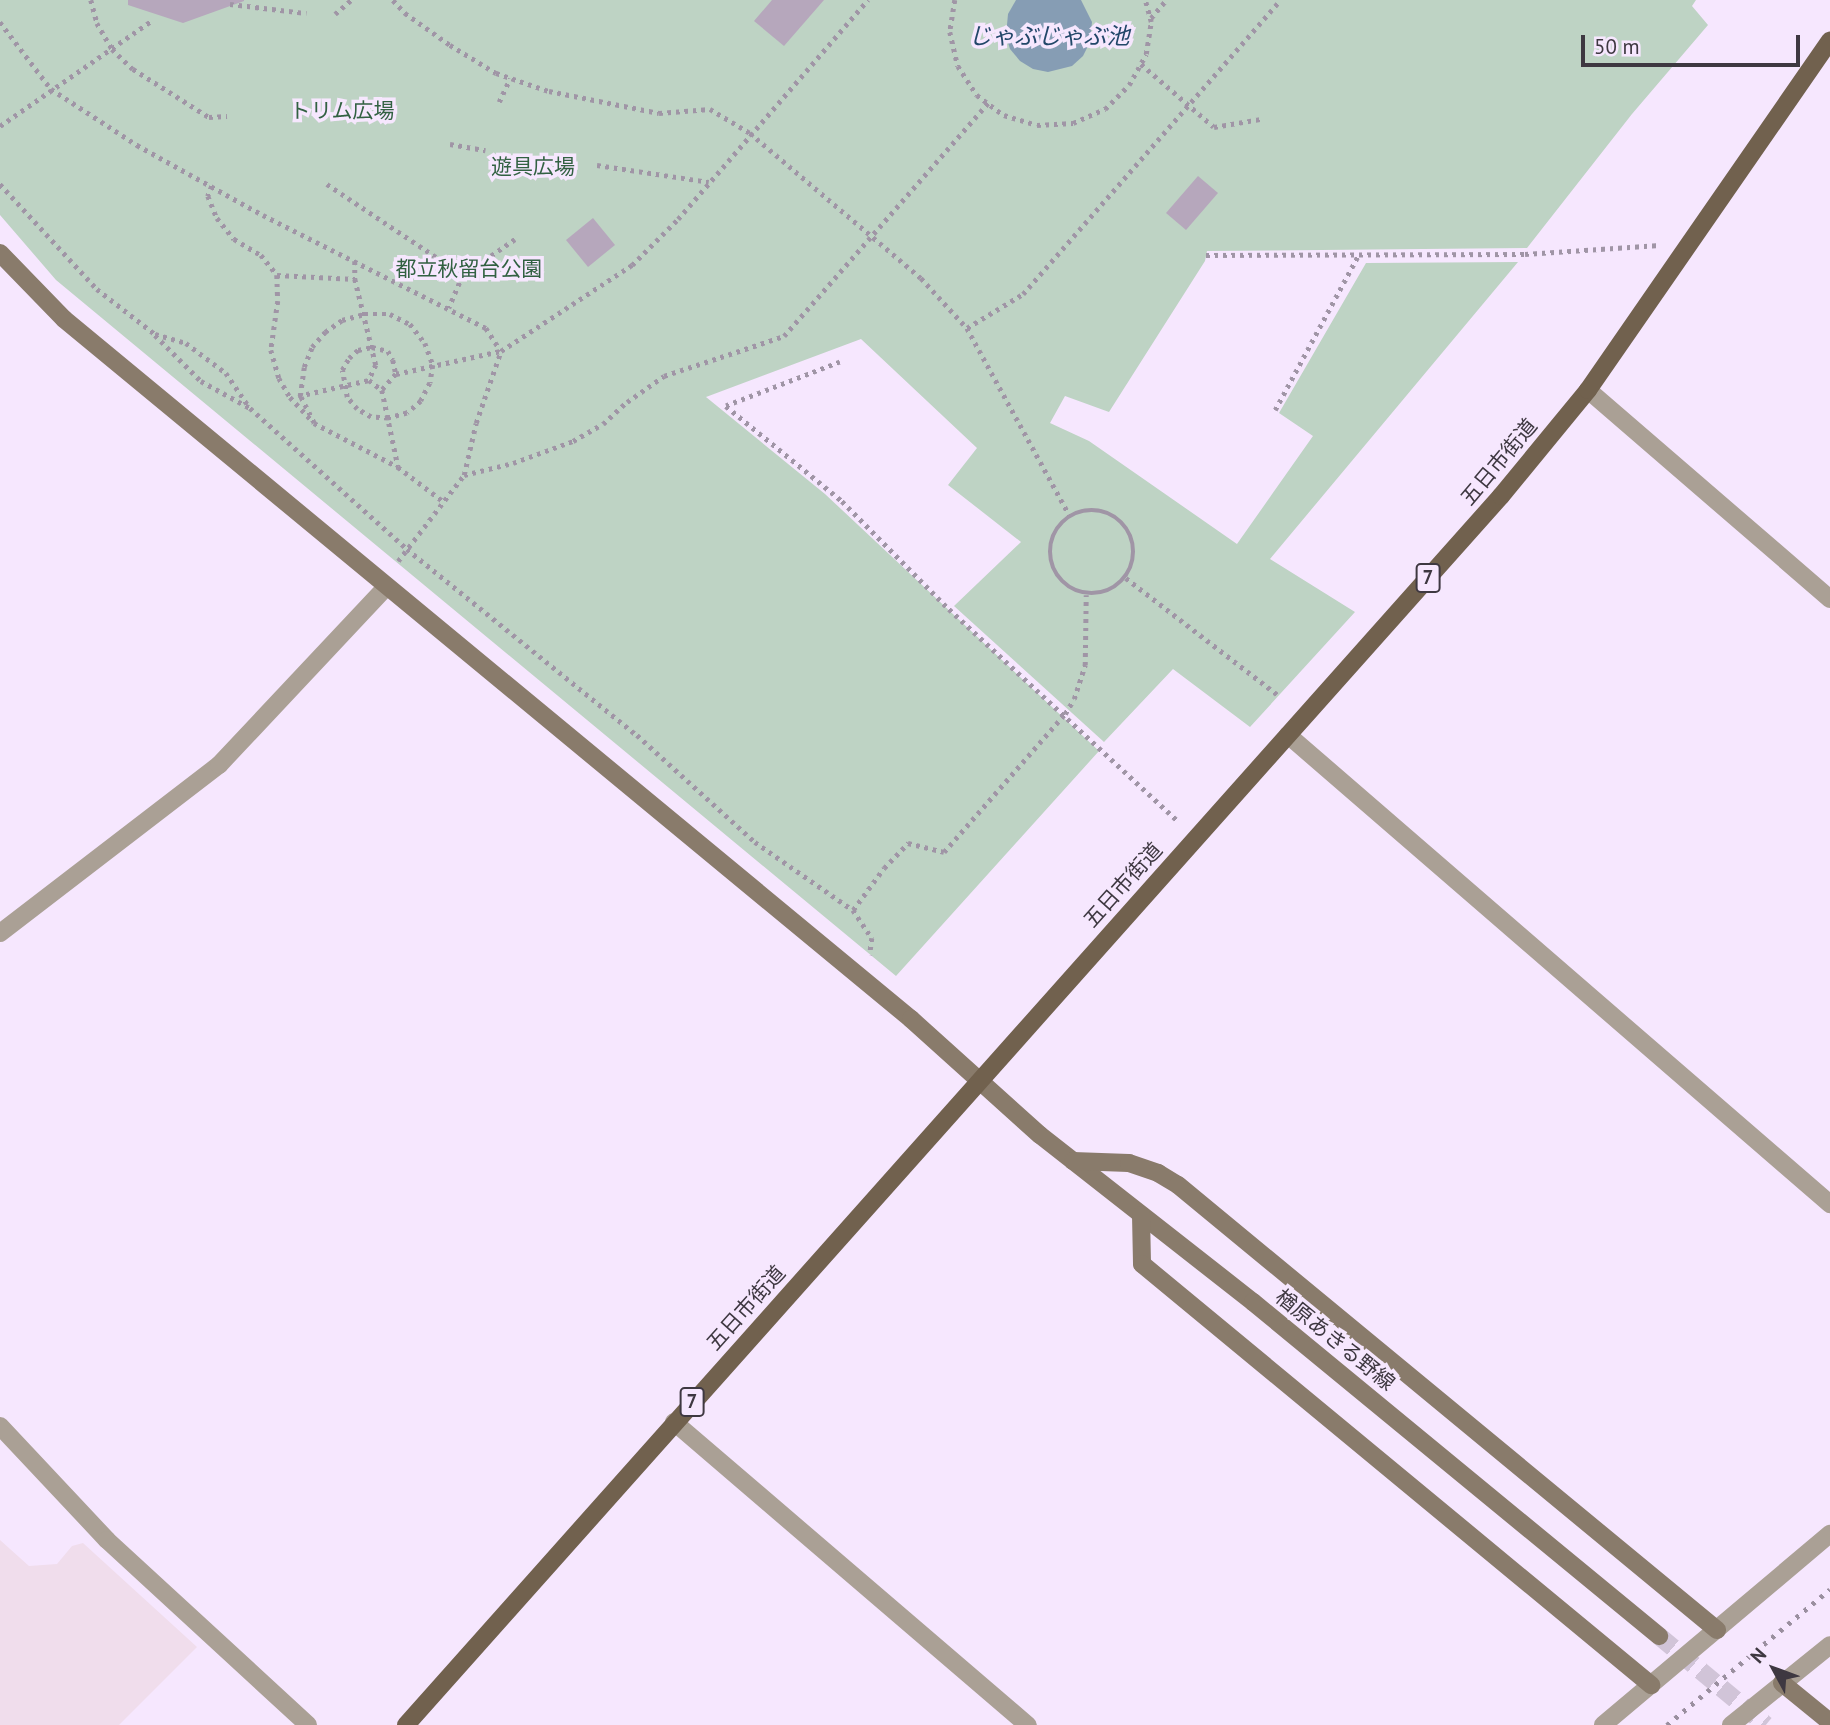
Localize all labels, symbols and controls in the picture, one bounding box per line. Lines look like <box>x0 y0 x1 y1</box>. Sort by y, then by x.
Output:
scale bar <box>1585 21 1804 65</box>
water label: じゃぶじゃぶ池 <box>969 22 1129 50</box>
text: 50 m <box>1594 33 1640 60</box>
park label: トリム広場 <box>290 98 394 124</box>
park label: 遊具広場 <box>491 154 575 180</box>
park label: 都立秋留台公園 <box>396 256 542 282</box>
street label: 五日市街道 <box>1456 414 1542 510</box>
road number: 7 <box>1414 562 1442 594</box>
street label: 五日市街道 <box>1079 838 1167 932</box>
street label: 五日市街道 <box>702 1261 790 1355</box>
street label: 楢原あきる野線 <box>1270 1284 1400 1396</box>
road number: 7 <box>678 1386 706 1418</box>
north arrow <box>1739 1634 1809 1704</box>
text: N <box>1745 1643 1771 1668</box>

